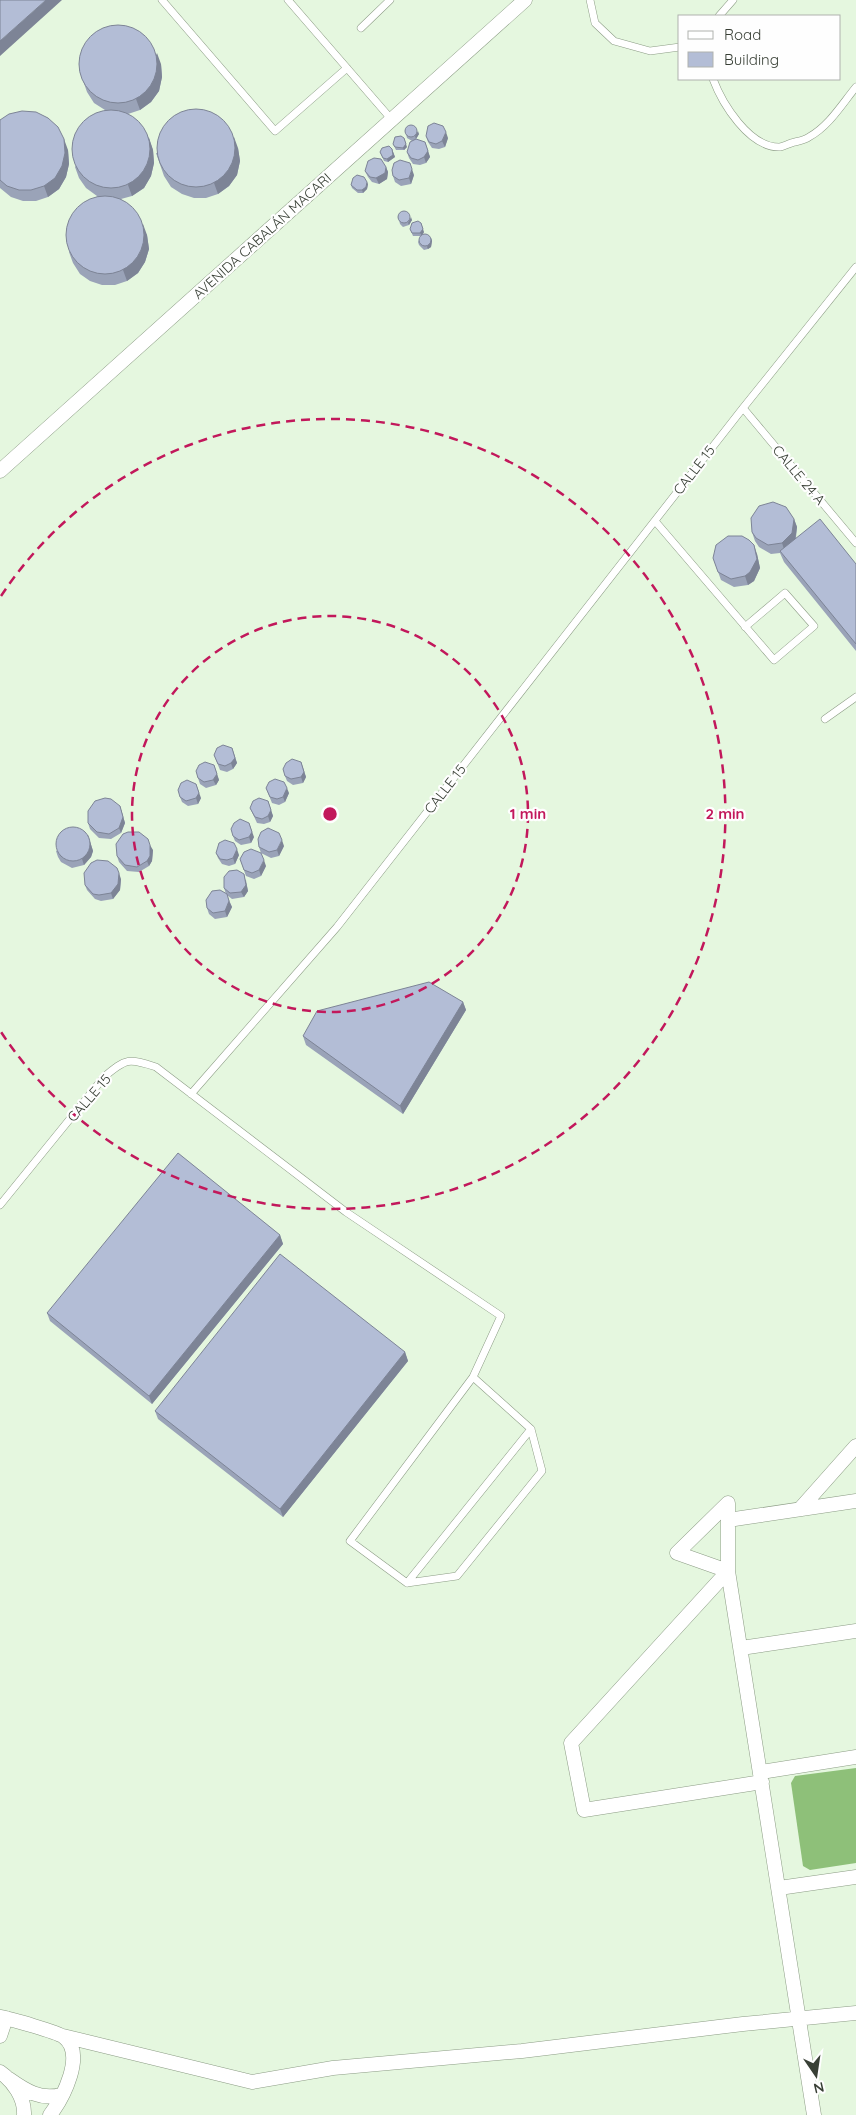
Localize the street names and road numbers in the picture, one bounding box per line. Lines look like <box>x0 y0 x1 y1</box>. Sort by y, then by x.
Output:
street label: AVENIDA CABALÁN MACARI <box>189 169 335 303</box>
street label: CALLE 24 A <box>769 441 829 509</box>
street label: CALLE 15 <box>669 442 719 498</box>
street label: CALLE 15 <box>420 761 470 817</box>
street label: CALLE 15 <box>63 1070 115 1126</box>

